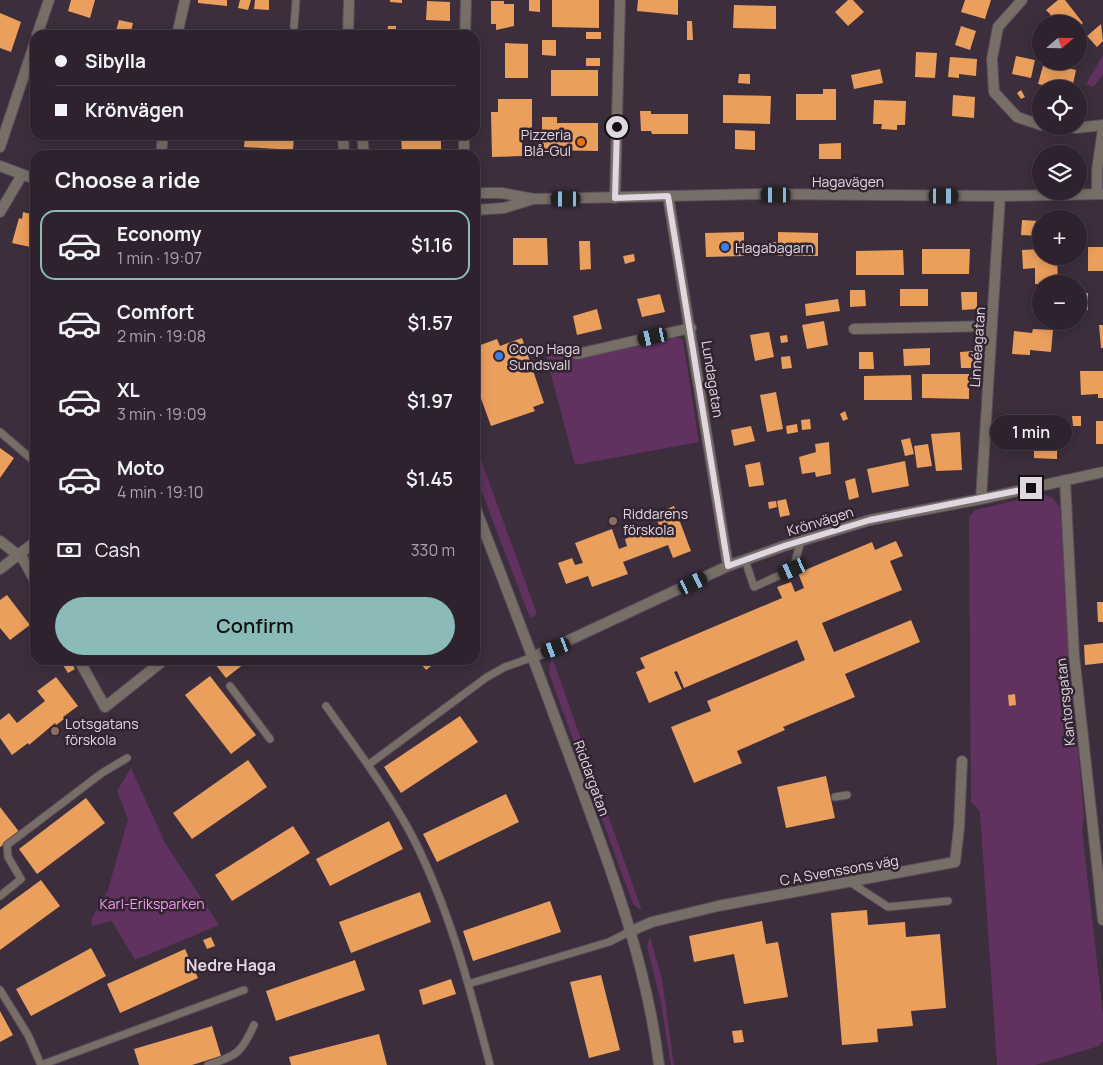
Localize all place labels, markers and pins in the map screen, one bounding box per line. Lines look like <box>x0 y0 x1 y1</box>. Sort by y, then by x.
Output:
place label: Pizzeria Blå-Gul <box>521 125 571 160</box>
marker: Pizzeria Blå-Gul <box>575 136 587 148</box>
place label: Hagabagarn <box>735 238 814 257</box>
marker: Hagabagarn <box>719 241 731 253</box>
place label: Coop Haga Sundsvall <box>509 339 580 374</box>
marker: Coop Haga Sundsvall <box>493 350 505 362</box>
place label: Riddarens förskola <box>623 504 688 539</box>
marker: Riddarens förskola <box>607 515 619 527</box>
place label: Lotsgatans förskola <box>65 714 139 749</box>
marker: Lotsgatans förskola <box>49 725 61 737</box>

